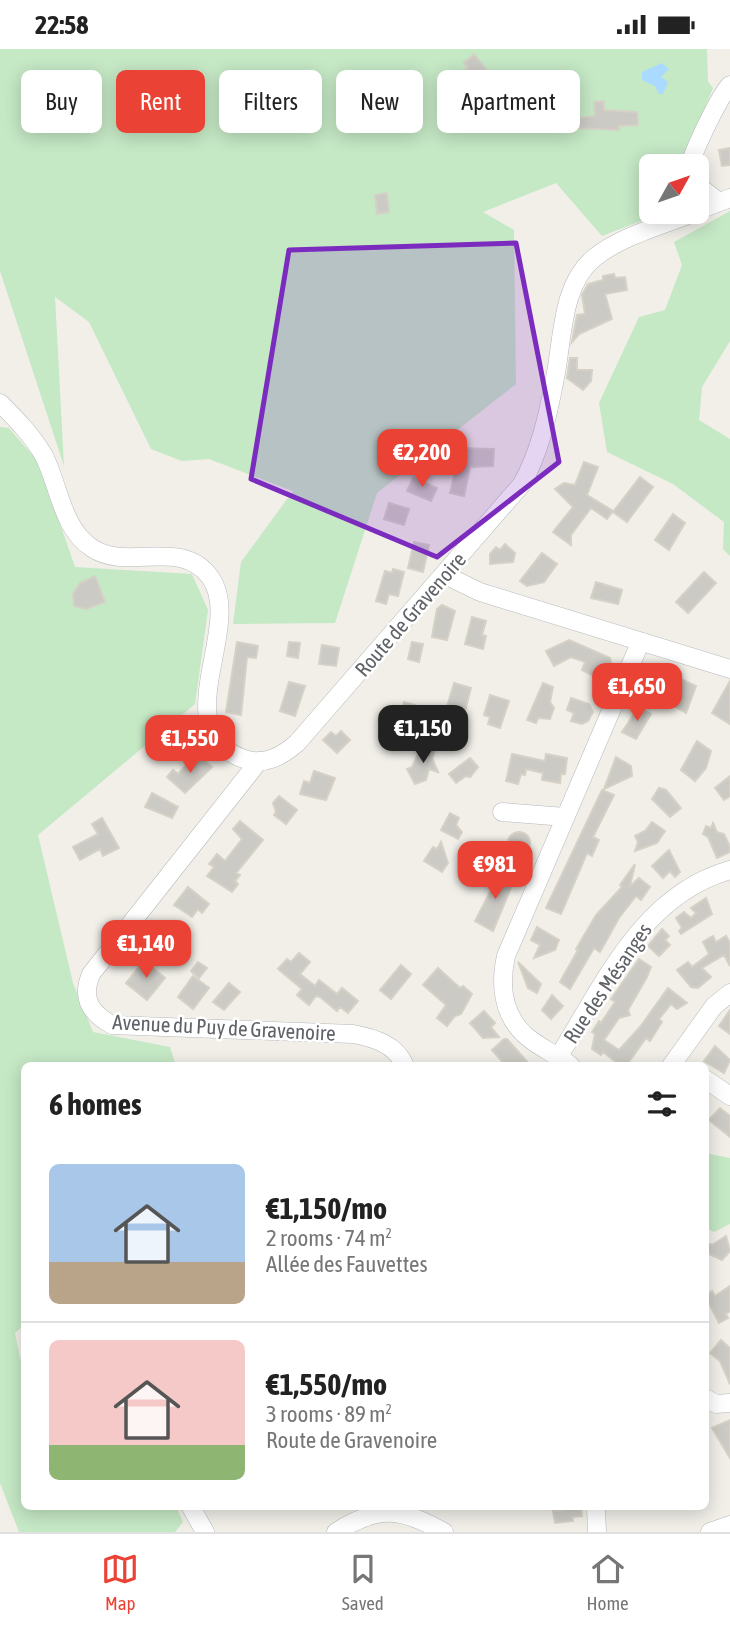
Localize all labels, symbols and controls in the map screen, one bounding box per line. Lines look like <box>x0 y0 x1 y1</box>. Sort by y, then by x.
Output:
text: 22:58 <box>35 10 89 40</box>
chip: Buy <box>21 70 102 133</box>
chip: Rent <box>116 70 205 133</box>
chip: Filters <box>219 70 322 133</box>
chip: New <box>336 70 423 133</box>
chip: Apartment <box>437 70 580 133</box>
north arrow <box>639 154 709 224</box>
map controls <box>639 154 709 224</box>
pin: €2,200 <box>365 429 479 489</box>
text: €2,200 <box>393 439 451 465</box>
street label: Route de Gravenoire <box>350 547 470 681</box>
pin: €1,650 <box>580 663 694 723</box>
text: €1,650 <box>608 673 666 699</box>
pin: €1,150 <box>366 705 480 765</box>
pin: €1,550 <box>133 715 247 775</box>
text: €1,150 <box>394 715 452 741</box>
text: €1,550 <box>161 725 219 751</box>
pin: €981 <box>454 841 536 901</box>
text: €981 <box>474 851 516 877</box>
street label: Rue des Mésanges <box>558 919 656 1047</box>
pin: €1,140 <box>89 921 203 980</box>
text: €1,140 <box>117 930 175 956</box>
street label: Avenue du Puy de Gravenoire <box>112 1009 336 1045</box>
icon: filters <box>643 1085 681 1123</box>
text: 6 homes <box>49 1087 142 1121</box>
text: €1,150/mo <box>266 1191 387 1225</box>
icon: home <box>105 1192 189 1276</box>
text: 2 rooms · 74 m² <box>266 1225 392 1251</box>
text: Allée des Fauvettes <box>266 1251 428 1277</box>
text: €1,550/mo <box>266 1367 387 1401</box>
icon: home <box>105 1368 189 1452</box>
text: 3 rooms · 89 m² <box>266 1401 392 1427</box>
text: Route de Gravenoire <box>266 1427 437 1453</box>
tab: Map <box>101 1550 139 1614</box>
tab: Saved <box>342 1550 384 1614</box>
tab: Home <box>586 1550 629 1614</box>

